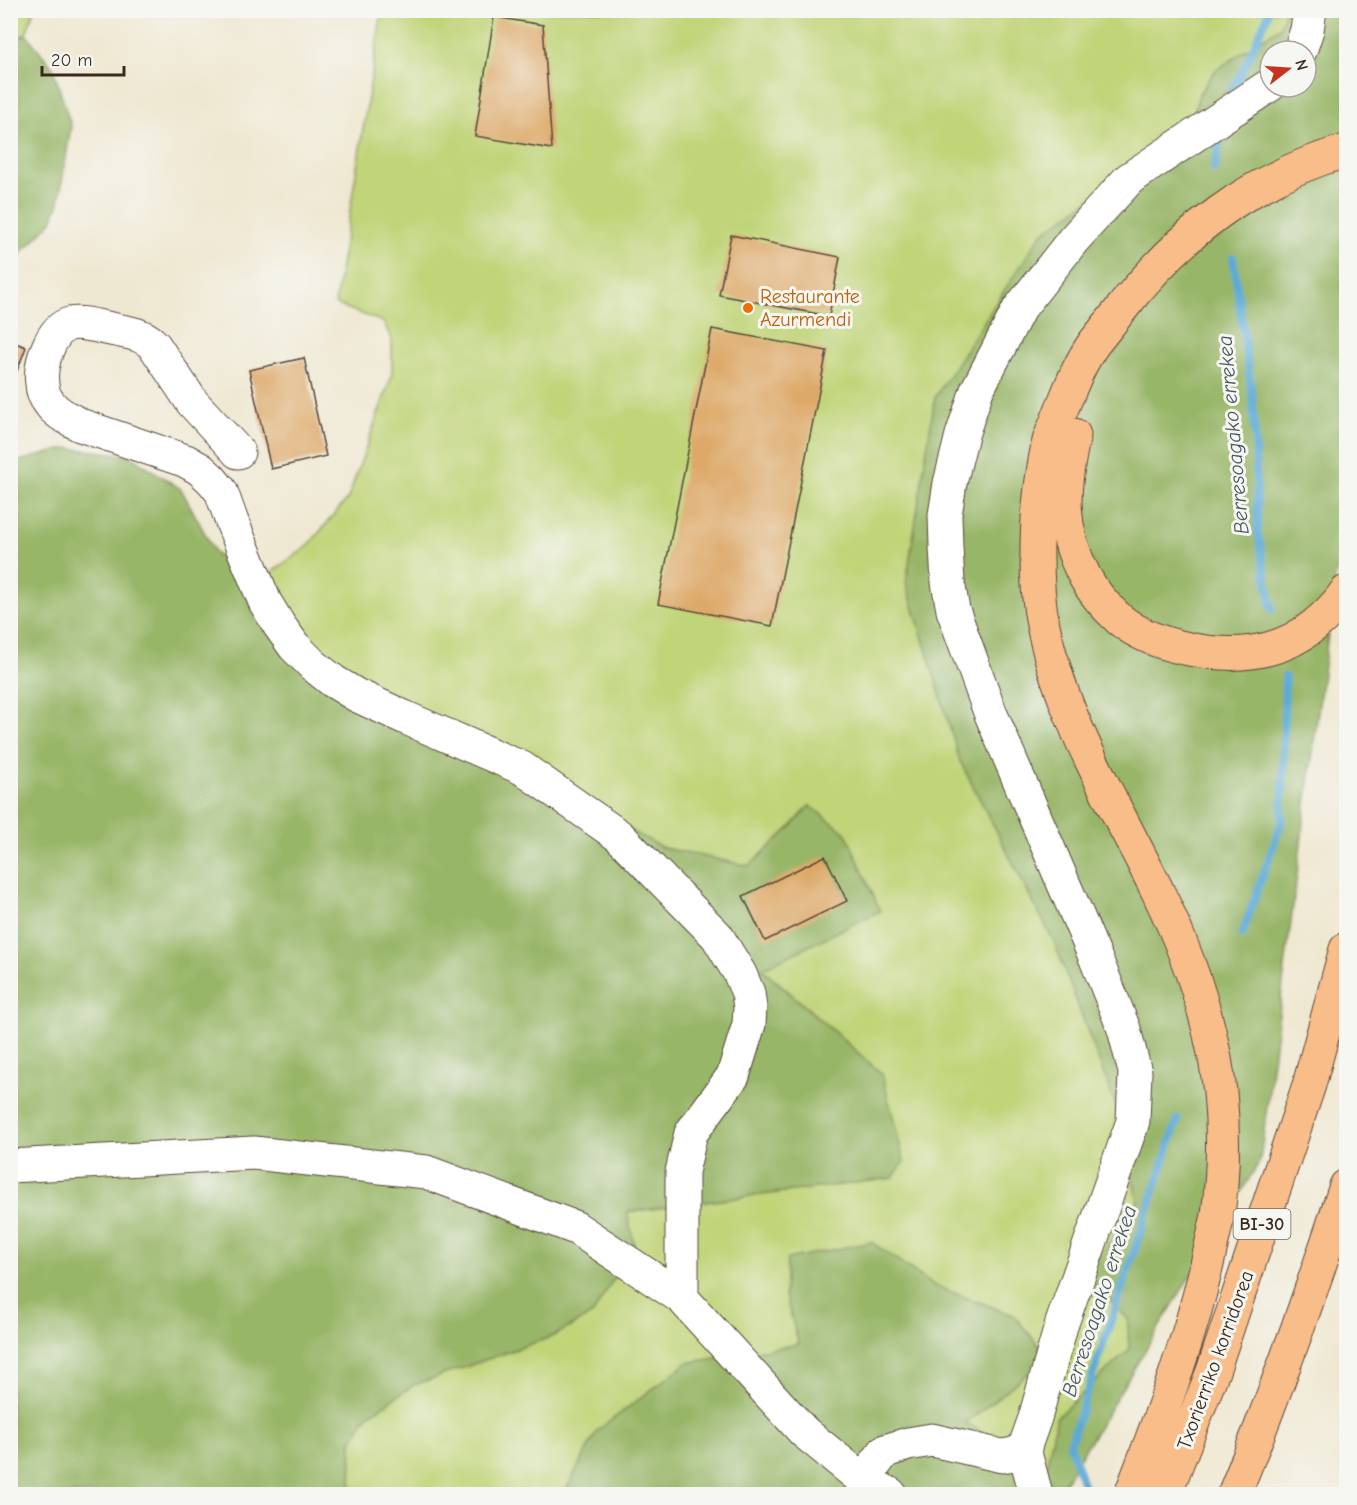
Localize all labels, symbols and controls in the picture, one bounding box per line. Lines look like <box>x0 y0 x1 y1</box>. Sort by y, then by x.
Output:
scale bar <box>42 39 124 77</box>
north arrow <box>1258 39 1318 99</box>
text: 20 m <box>51 50 92 71</box>
text: N <box>1291 57 1312 73</box>
place label: Restaurante Azurmendi <box>760 285 860 331</box>
marker: Restaurante Azurmendi <box>741 301 755 315</box>
water label: Berresoagako errekea <box>1212 334 1254 535</box>
water label: Berresoagako errekea <box>1057 1202 1141 1400</box>
road number: BI-30 <box>1234 1209 1290 1239</box>
street label: Txorierriko korridorea <box>1172 1268 1259 1453</box>

